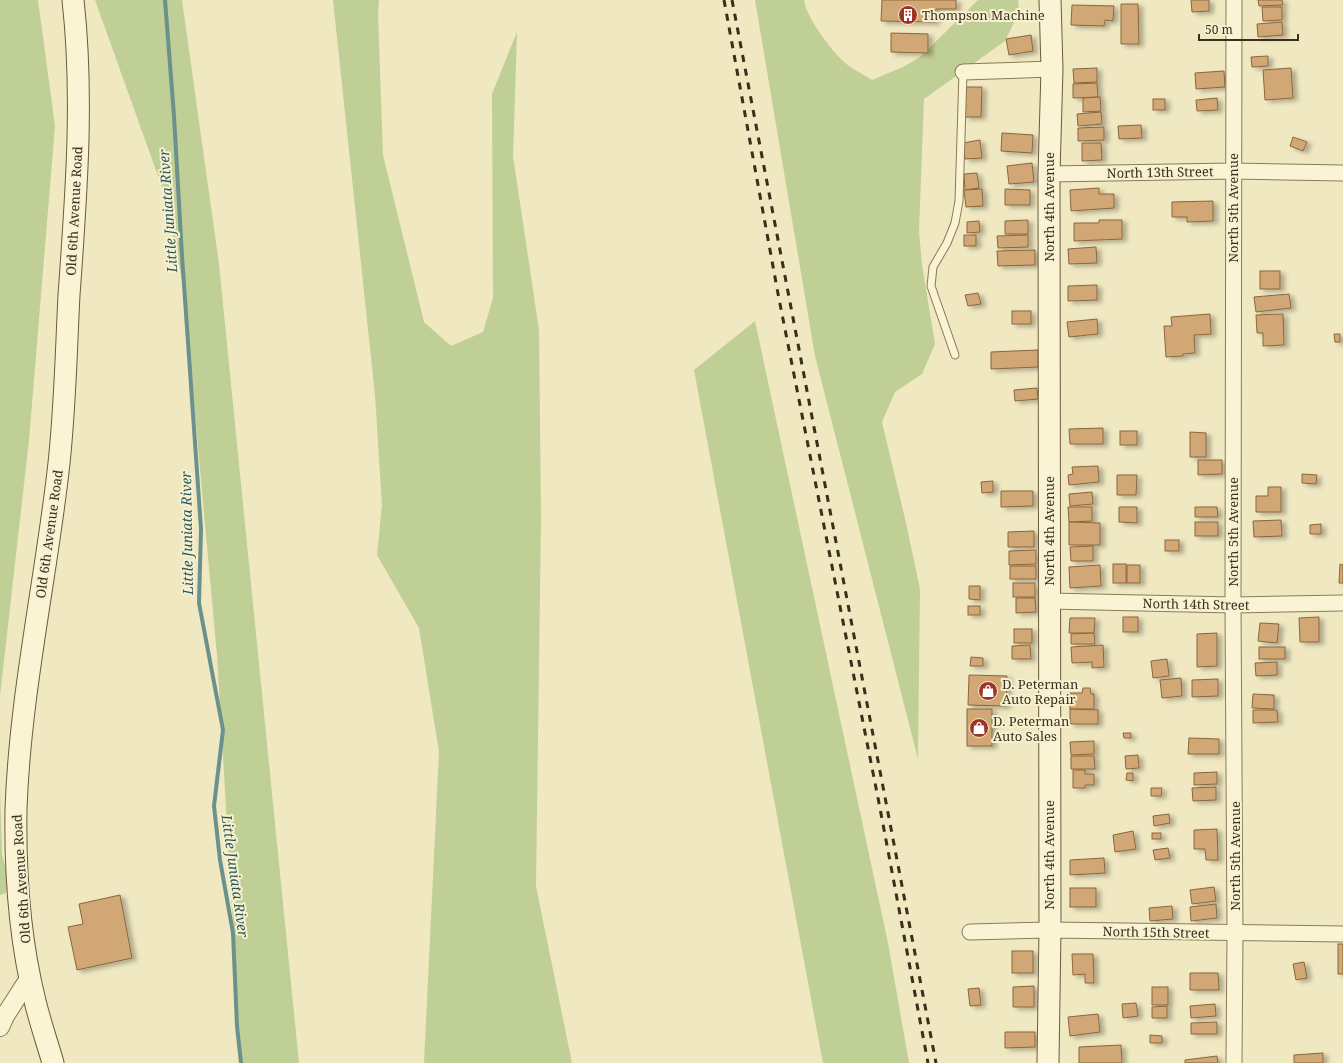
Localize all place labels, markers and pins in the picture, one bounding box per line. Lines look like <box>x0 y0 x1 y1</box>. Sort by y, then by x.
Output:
building icon: Thompson Machine <box>897 4 919 26</box>
place label: Thompson Machine <box>922 6 1045 24</box>
place label: D. Peterman Auto Repair <box>1002 675 1079 708</box>
shop icon: D. Peterman Auto Repair <box>977 680 999 702</box>
place label: D. Peterman Auto Sales <box>993 712 1070 745</box>
shop icon: D. Peterman Auto Sales <box>968 717 990 739</box>

